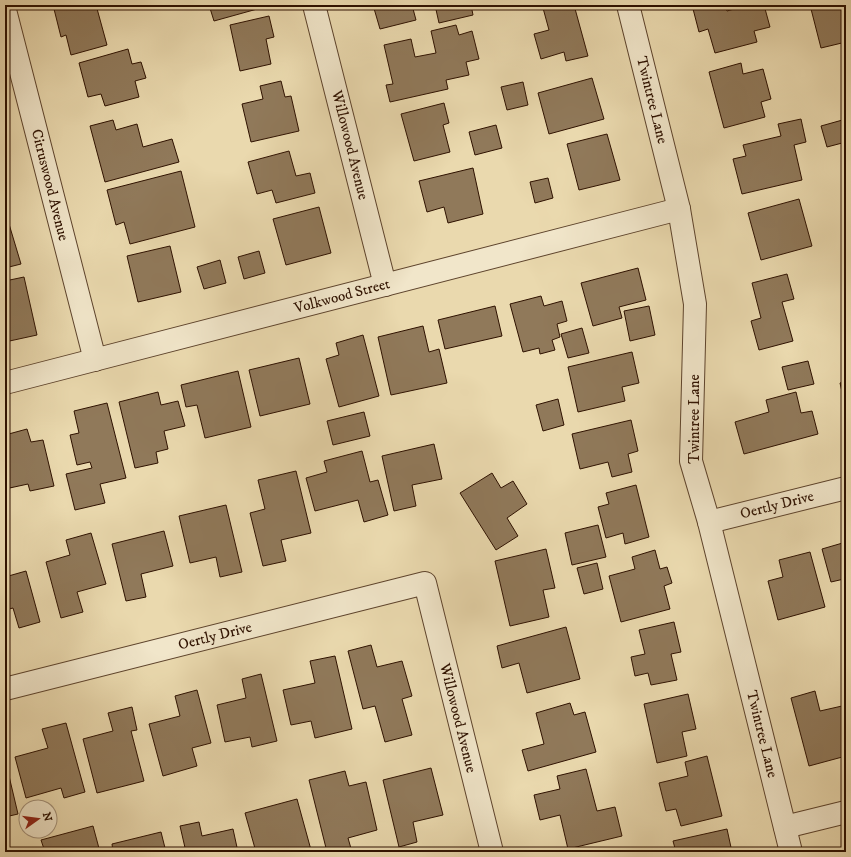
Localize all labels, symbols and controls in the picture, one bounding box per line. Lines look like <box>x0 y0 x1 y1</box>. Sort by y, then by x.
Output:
street label: Twintree Lane <box>632 54 672 146</box>
street label: Willowood Avenue <box>327 87 373 202</box>
street label: Citruswood Avenue <box>27 127 73 243</box>
street label: Volkwood Street <box>291 274 392 318</box>
street label: Twintree Lane <box>685 374 704 464</box>
street label: Oertly Drive <box>738 487 816 523</box>
street label: Oertly Drive <box>176 618 254 654</box>
street label: Willowood Avenue <box>435 660 481 775</box>
street label: Twintree Lane <box>742 688 782 780</box>
north arrow <box>18 799 58 839</box>
text: N <box>39 811 55 823</box>

